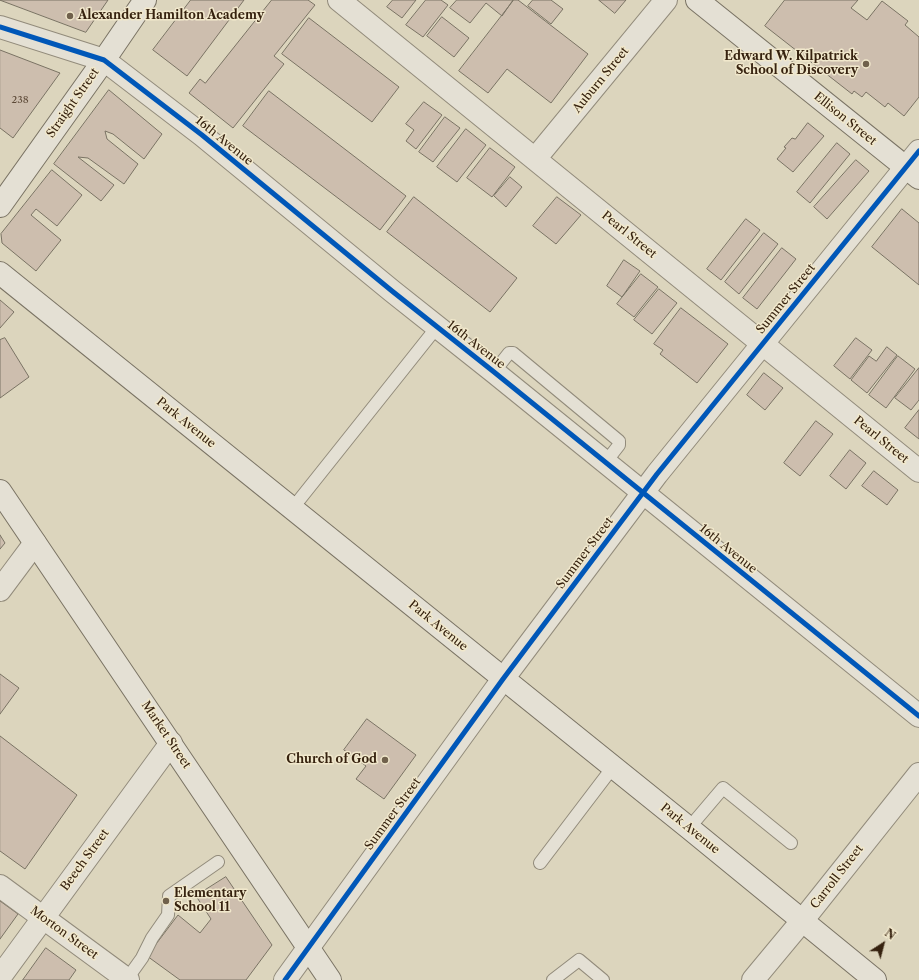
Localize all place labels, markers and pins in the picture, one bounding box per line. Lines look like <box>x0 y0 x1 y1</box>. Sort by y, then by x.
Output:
place label: Alexander Hamilton Academy <box>78 9 264 23</box>
marker: Alexander Hamilton Academy <box>65 11 75 21</box>
place label: Edward W. Kilpatrick School of Discovery <box>724 50 858 78</box>
marker: Edward W. Kilpatrick School of Discovery <box>861 59 871 69</box>
place label: Church of God <box>286 753 377 767</box>
marker: Church of God <box>380 755 390 765</box>
place label: Elementary School 11 <box>174 887 246 915</box>
marker: Elementary School 11 <box>161 896 171 906</box>

